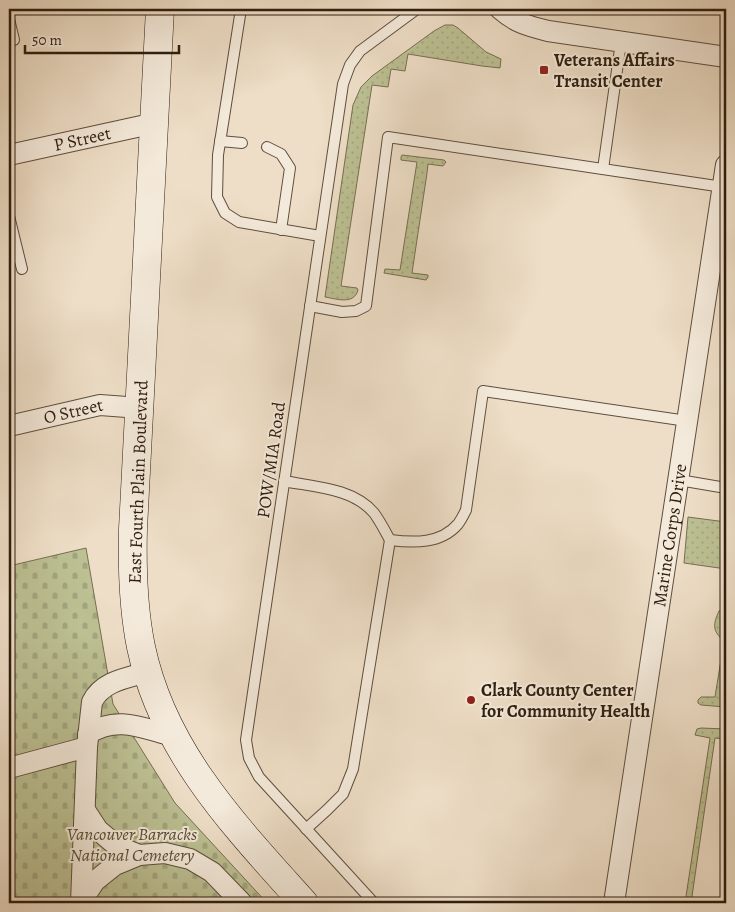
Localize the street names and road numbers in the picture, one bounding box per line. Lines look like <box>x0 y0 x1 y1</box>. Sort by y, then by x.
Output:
street label: P Street <box>51 121 113 157</box>
street label: East Fourth Plain Boulevard <box>122 379 154 584</box>
street label: O Street <box>41 393 105 430</box>
street label: POW/MIA Road <box>251 400 291 520</box>
street label: Marine Corps Drive <box>647 462 693 608</box>

